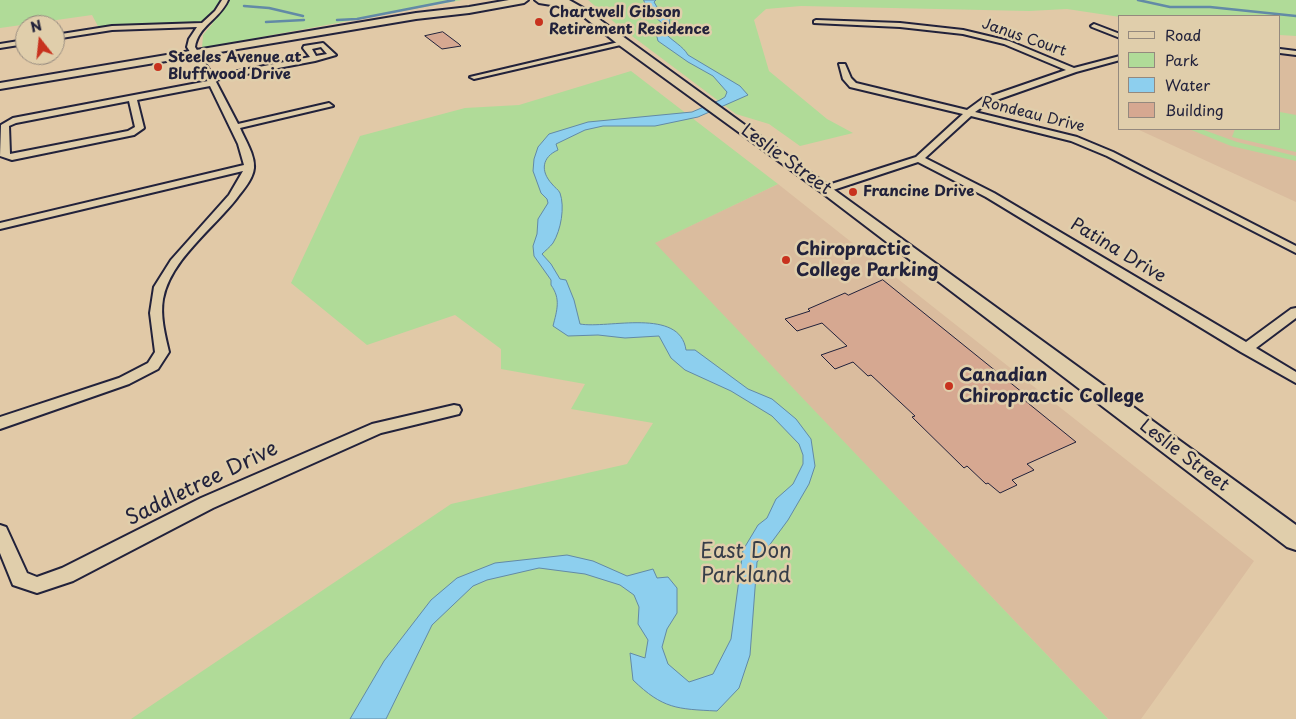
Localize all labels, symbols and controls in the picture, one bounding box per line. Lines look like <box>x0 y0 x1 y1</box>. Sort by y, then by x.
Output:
place label: Chartwell Gibson Retirement Residence <box>549 4 710 39</box>
text: N <box>28 14 44 38</box>
north arrow <box>15 15 65 65</box>
street label: Janus Court <box>980 15 1068 61</box>
legend <box>1118 15 1281 130</box>
marker: Chartwell Gibson Retirement Residence <box>533 16 545 28</box>
text: Road <box>1165 23 1201 46</box>
text: Park <box>1165 48 1199 71</box>
place label: Steeles Avenue at Bluffwood Drive <box>168 49 302 84</box>
marker: Steeles Avenue at Bluffwood Drive <box>152 61 164 73</box>
text: Water <box>1165 73 1210 96</box>
street label: Rondeau Drive <box>980 93 1086 137</box>
text: Building <box>1165 98 1224 121</box>
street label: Leslie Street <box>737 120 835 200</box>
place label: Francine Drive <box>863 183 974 201</box>
marker: Francine Drive <box>847 186 859 198</box>
street label: Patina Drive <box>1066 214 1170 288</box>
place label: Chiropractic College Parking <box>796 239 938 282</box>
marker: Chiropractic College Parking <box>780 254 792 266</box>
place label: Canadian Chiropractic College <box>959 365 1144 408</box>
marker: Canadian Chiropractic College <box>943 380 955 392</box>
street label: Leslie Street <box>1135 415 1233 497</box>
street label: Saddletree Drive <box>122 436 282 532</box>
park label: East Don Parkland <box>700 539 792 589</box>

